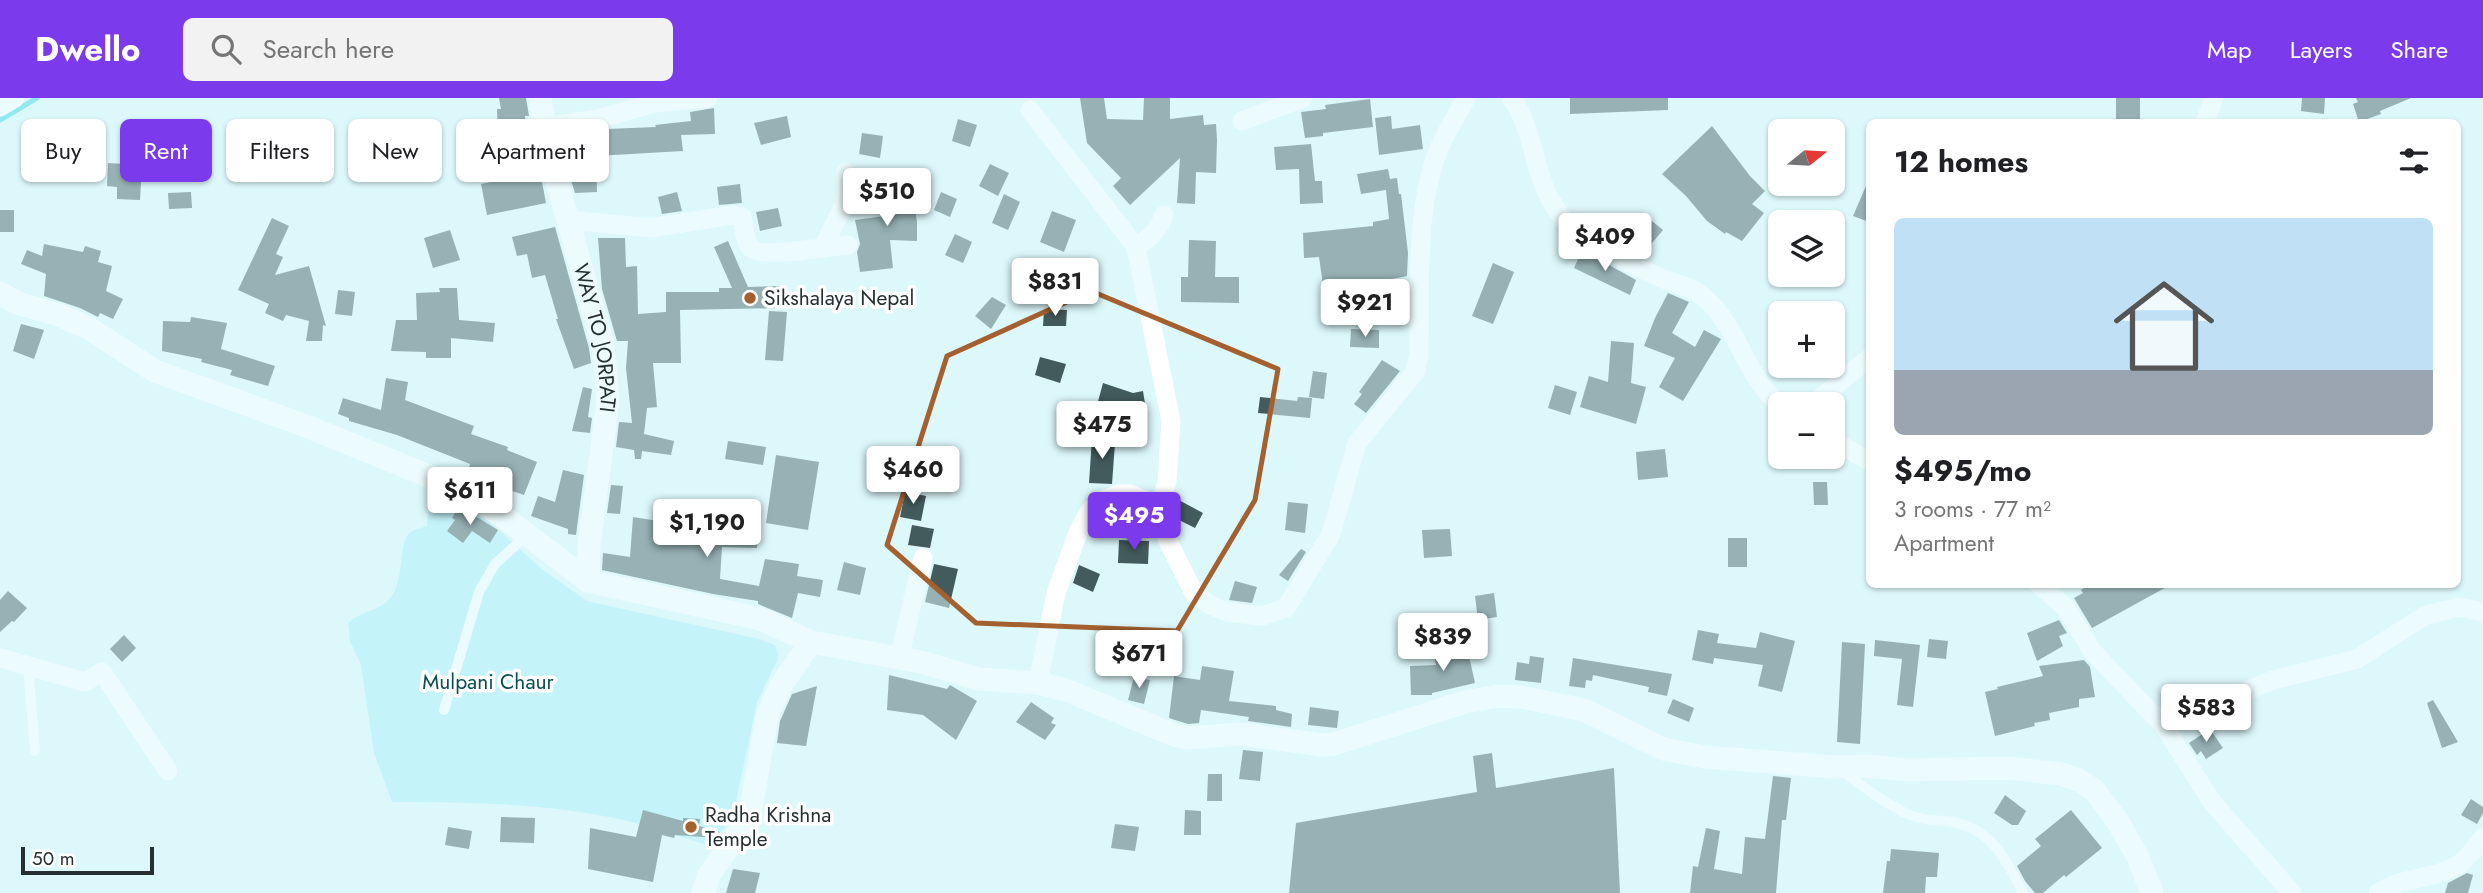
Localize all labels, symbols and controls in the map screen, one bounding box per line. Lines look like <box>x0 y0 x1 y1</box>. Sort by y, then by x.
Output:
search box <box>183 18 673 81</box>
text: Dwello <box>35 26 141 73</box>
icon: search <box>207 30 245 68</box>
text: Search here <box>263 30 394 68</box>
text: Map <box>2207 32 2252 67</box>
text: Layers <box>2290 32 2352 67</box>
text: Share <box>2390 32 2448 67</box>
chip: Buy <box>21 119 106 182</box>
chip: Rent <box>120 119 212 182</box>
chip: Filters <box>226 119 334 182</box>
chip: New <box>348 119 442 182</box>
chip: Apartment <box>456 119 609 182</box>
north arrow <box>1768 119 1844 196</box>
map controls <box>1768 119 1845 469</box>
text: 12 homes <box>1894 140 2028 183</box>
icon: filters <box>2395 142 2433 180</box>
pin: $510 <box>846 169 928 228</box>
text: $510 <box>859 174 915 208</box>
button: layers <box>1768 210 1845 287</box>
pin: $409 <box>1564 214 1646 273</box>
text: $409 <box>1575 219 1635 253</box>
pin: $831 <box>1014 258 1096 318</box>
street label: WAY TO JORPATI <box>566 260 623 414</box>
icon: home <box>2101 263 2227 389</box>
text: $831 <box>1028 264 1082 298</box>
pin: $921 <box>1324 280 1406 339</box>
place label: Sikshalaya Nepal <box>764 283 914 313</box>
text: $921 <box>1337 285 1393 319</box>
marker: Sikshalaya Nepal <box>742 290 758 306</box>
button: + <box>1768 301 1845 378</box>
button: − <box>1768 392 1845 469</box>
pin: $475 <box>1061 402 1143 461</box>
text: $475 <box>1072 407 1132 441</box>
pin: $460 <box>872 446 954 506</box>
text: $495/mo <box>1894 449 2031 492</box>
text: $460 <box>883 452 943 486</box>
pin: $611 <box>429 468 511 527</box>
text: $611 <box>443 473 497 507</box>
pin: $495 <box>1093 492 1175 552</box>
text: 3 rooms · 77 m² <box>1894 492 2051 526</box>
text: $495 <box>1104 498 1164 532</box>
pin: $1,190 <box>650 500 764 559</box>
text: $1,190 <box>669 505 745 539</box>
text: Apartment <box>1894 526 1994 560</box>
pin: $839 <box>1402 614 1484 673</box>
text: $839 <box>1414 619 1472 653</box>
pin: $671 <box>1098 630 1180 690</box>
text: $671 <box>1111 636 1167 670</box>
park label: Mulpani Chaur <box>422 667 555 697</box>
pin: $583 <box>2165 684 2247 744</box>
text: $583 <box>2177 690 2235 724</box>
place label: Radha Krishna Temple <box>705 800 831 854</box>
marker: Radha Krishna Temple <box>683 819 699 835</box>
scale bar <box>21 844 154 876</box>
text: 50 m <box>32 845 75 872</box>

